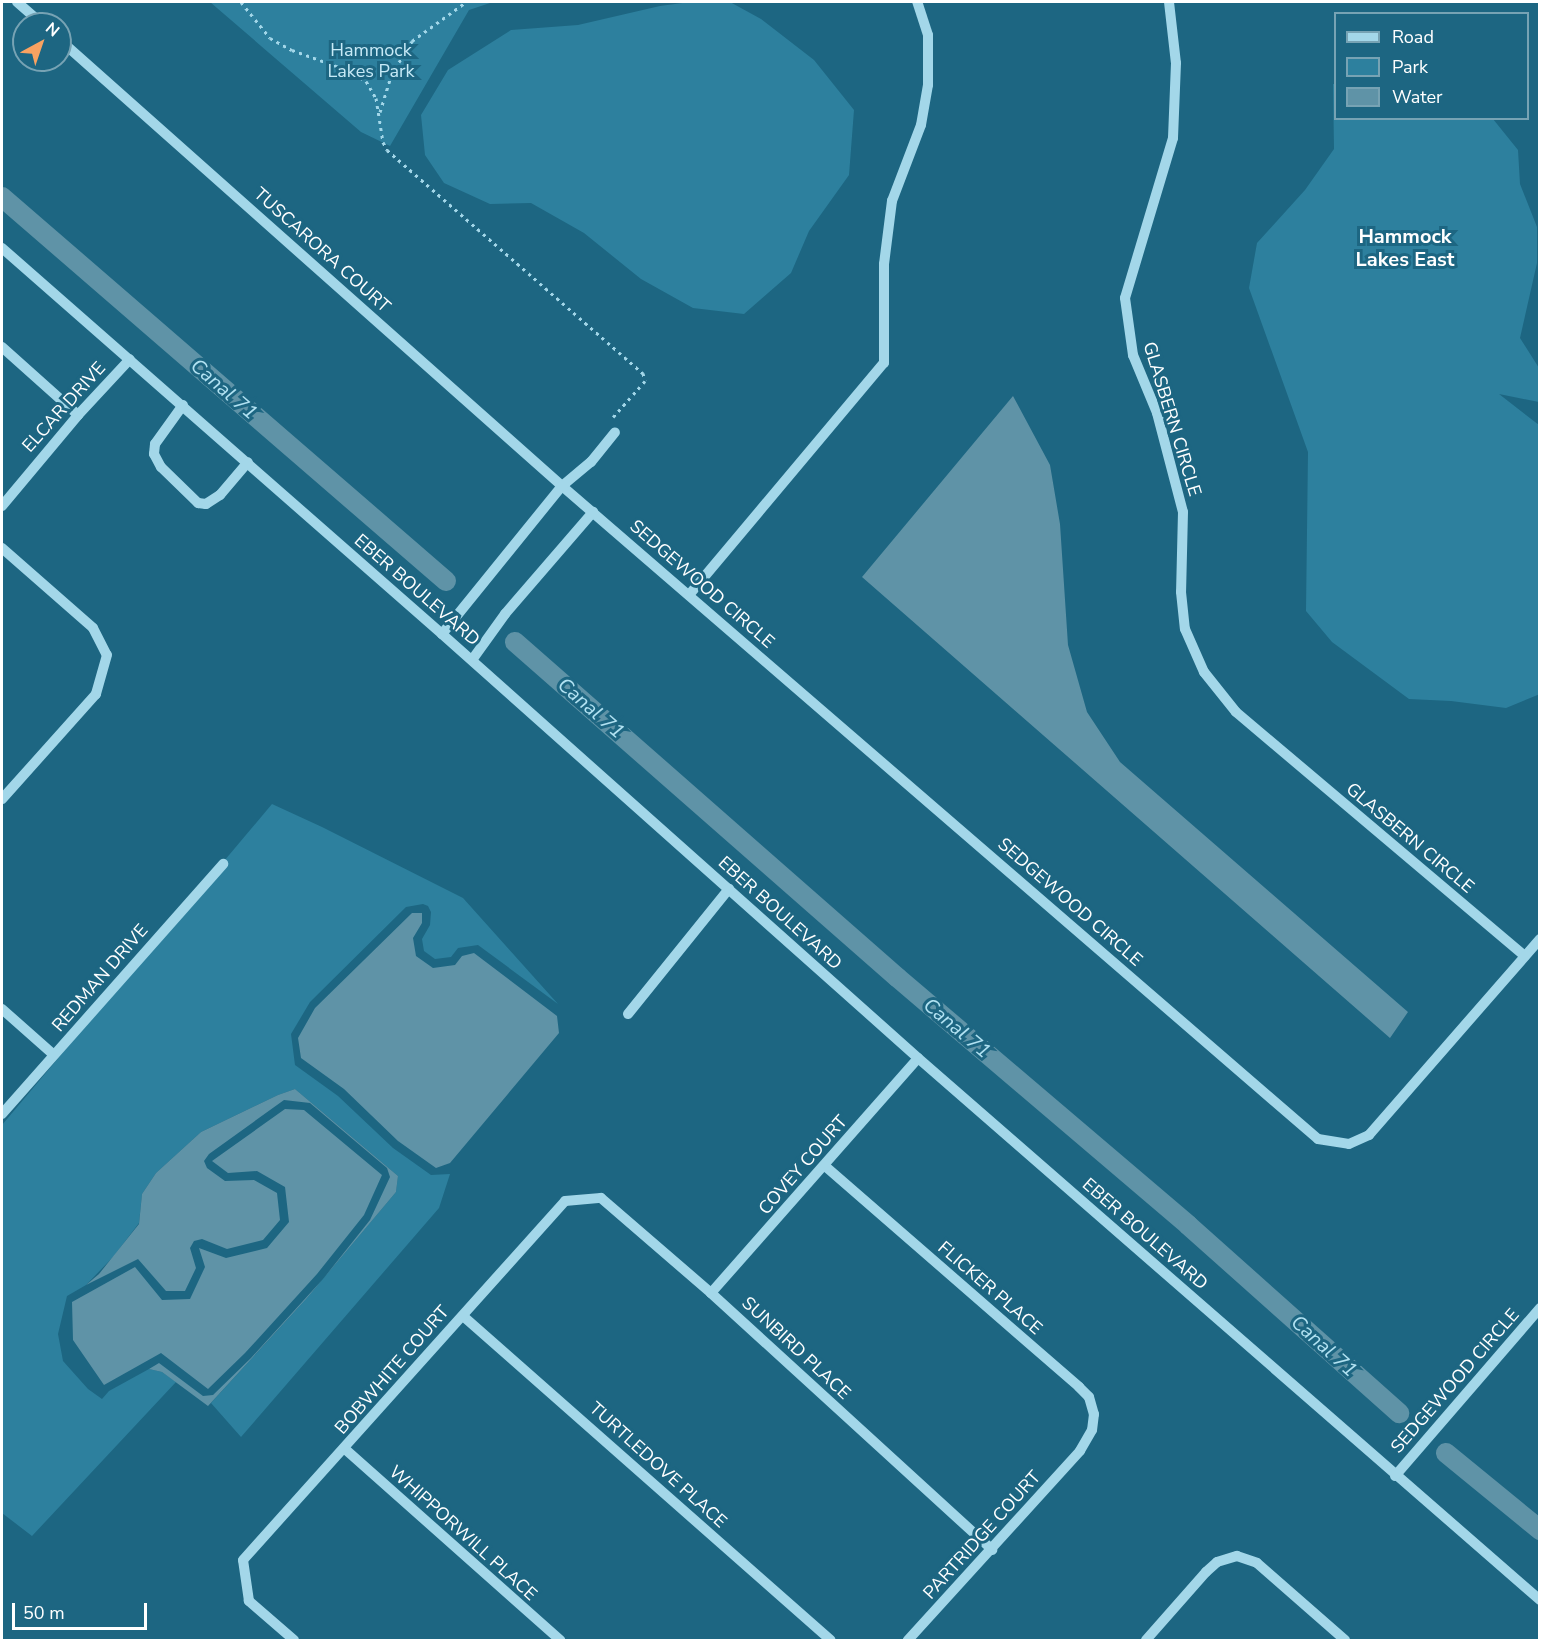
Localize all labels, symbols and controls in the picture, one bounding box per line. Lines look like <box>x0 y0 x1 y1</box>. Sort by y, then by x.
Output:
north arrow <box>12 12 72 72</box>
legend <box>1334 12 1529 120</box>
text: N <box>41 17 64 42</box>
text: Road <box>1392 25 1434 49</box>
park label: Hammock Lakes Park <box>328 40 414 82</box>
text: Park <box>1392 55 1428 79</box>
text: Water <box>1392 85 1443 109</box>
street label: TUSCARORA COURT <box>249 183 395 317</box>
district label: Hammock Lakes East <box>1356 225 1454 272</box>
street label: GLASBERN CIRCLE <box>1138 339 1206 499</box>
water label: Canal 71 <box>186 353 262 425</box>
street label: ELCAR DRIVE <box>18 357 110 457</box>
street label: SEDGEWOOD CIRCLE <box>625 515 779 653</box>
street label: EBER BOULEVARD <box>350 530 484 650</box>
water label: Canal 71 <box>553 672 629 744</box>
street label: GLASBERN CIRCLE <box>1342 778 1478 898</box>
street label: SEDGEWOOD CIRCLE <box>993 833 1147 971</box>
street label: EBER BOULEVARD <box>714 852 846 974</box>
street label: REDMAN DRIVE <box>47 920 153 1036</box>
water label: Canal 71 <box>918 993 996 1063</box>
street label: COVEY COURT <box>754 1111 852 1219</box>
street label: EBER BOULEVARD <box>1078 1174 1212 1294</box>
street label: FLICKER PLACE <box>933 1237 1047 1339</box>
street label: SUNBIRD PLACE <box>737 1292 855 1404</box>
street label: BOBWHITE COURT <box>330 1301 454 1439</box>
street label: SEDGEWOOD CIRCLE <box>1386 1304 1524 1458</box>
water label: Canal 71 <box>1286 1310 1362 1382</box>
street label: TURTLEDOVE PLACE <box>585 1398 731 1532</box>
street label: WHIPPORWILL PLACE <box>385 1461 541 1605</box>
street label: PARTRIDGE COURT <box>919 1466 1045 1604</box>
scale bar <box>15 1591 150 1629</box>
text: 50 m <box>23 1601 65 1625</box>

